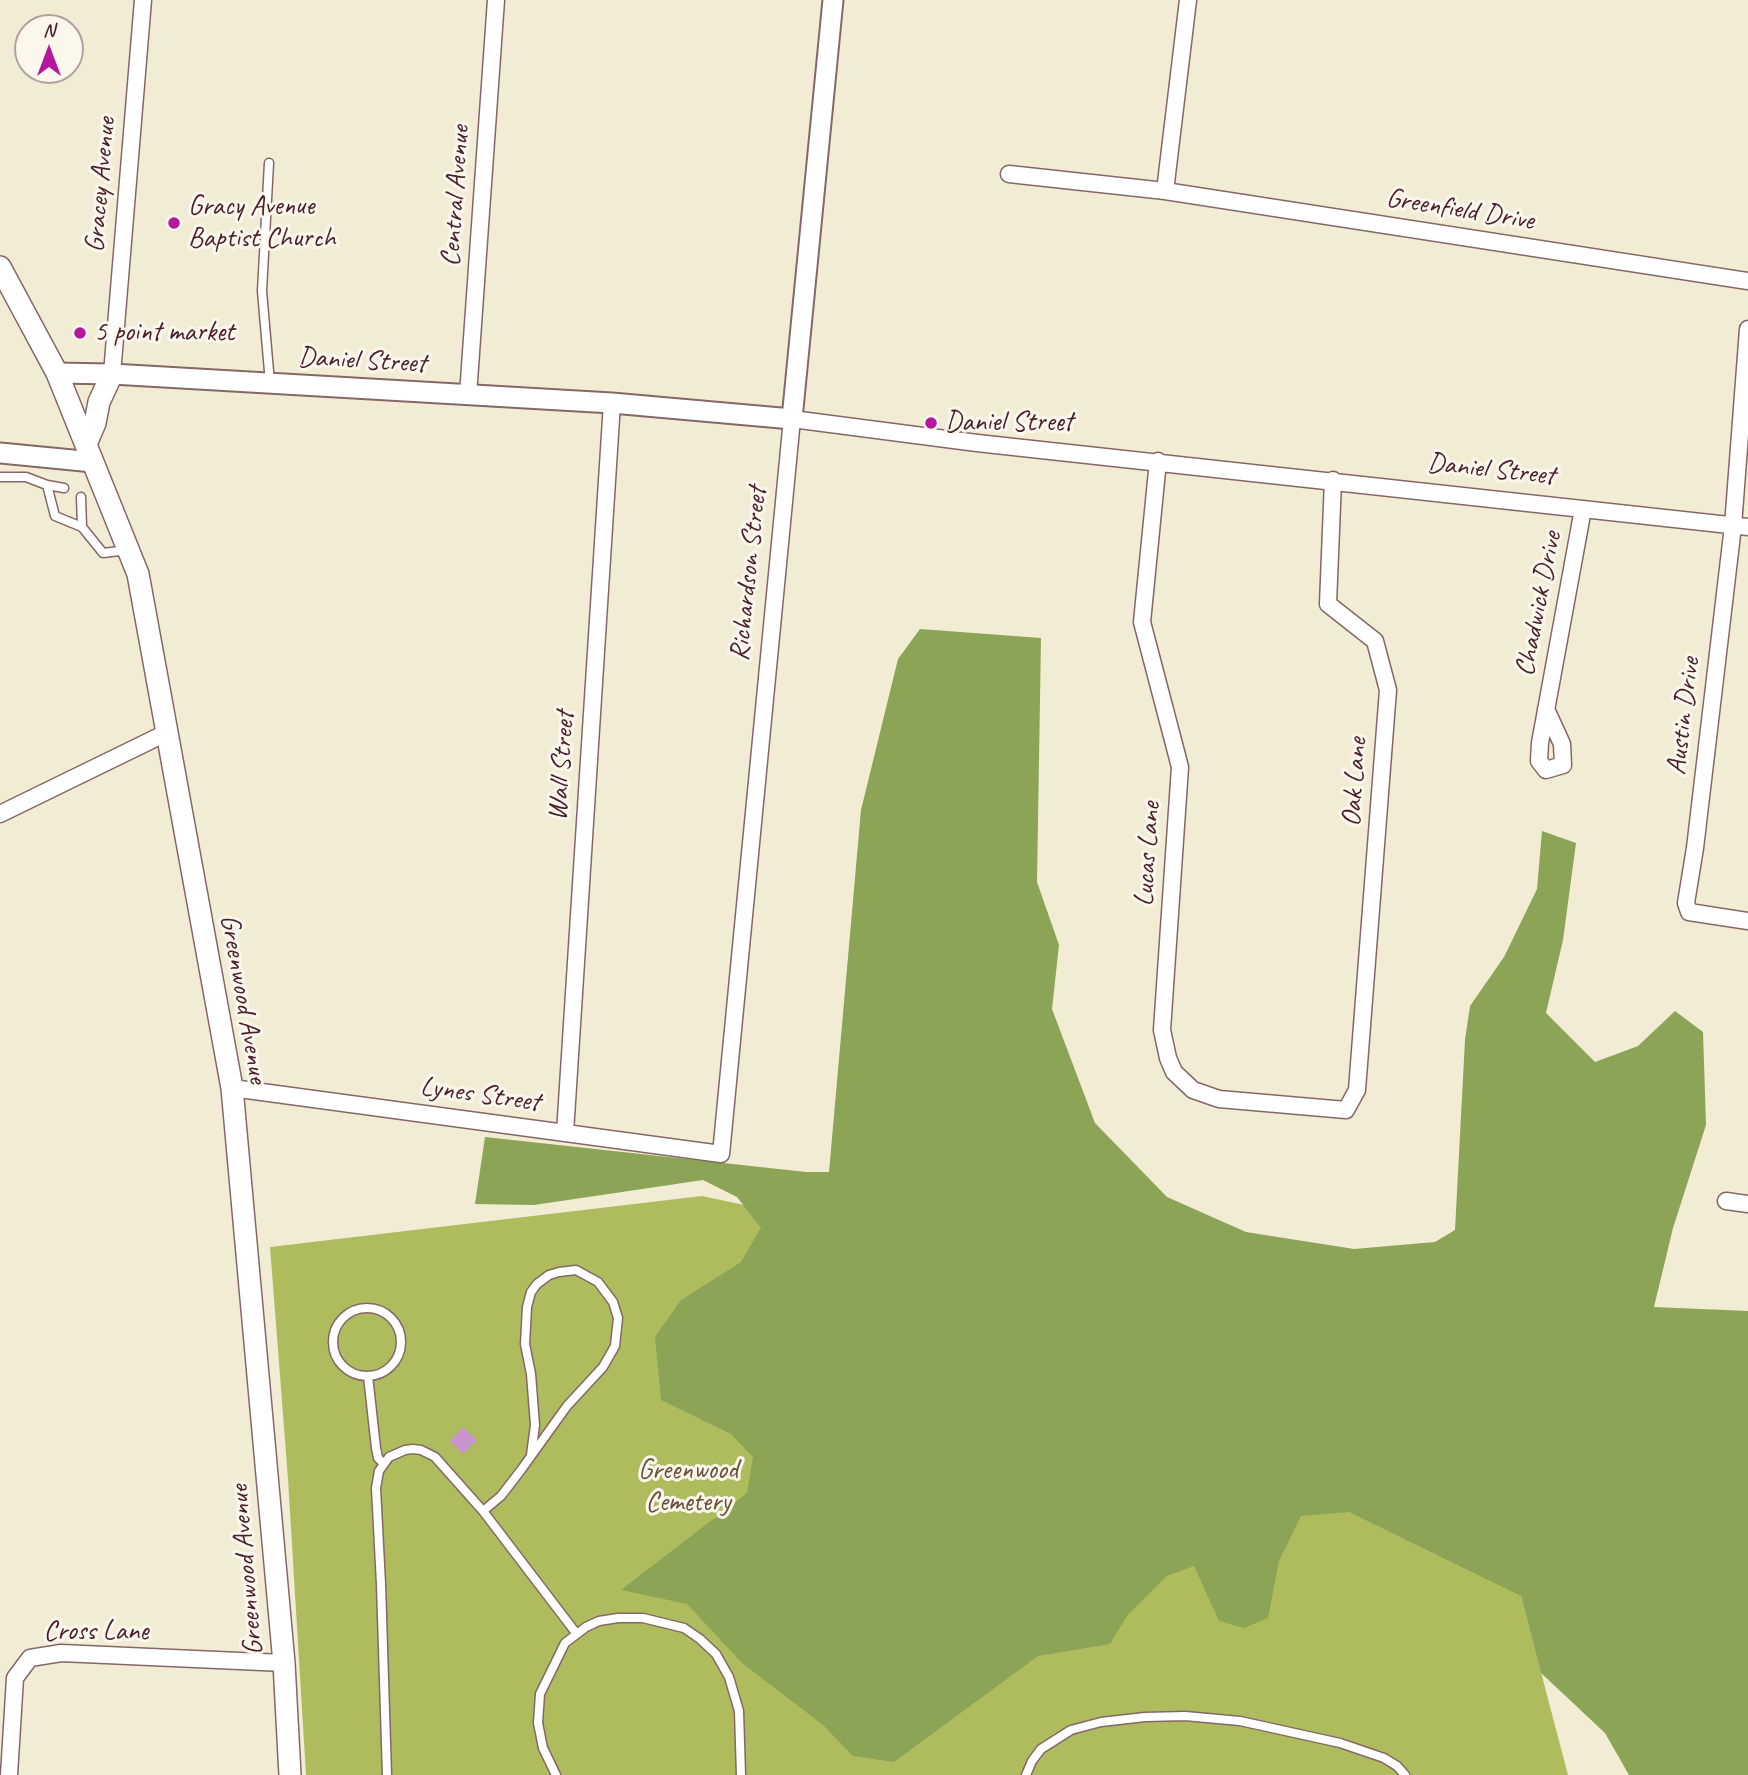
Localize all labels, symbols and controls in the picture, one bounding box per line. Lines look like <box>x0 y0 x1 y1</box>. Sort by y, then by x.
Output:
north arrow <box>14 14 84 84</box>
text: N <box>43 18 55 42</box>
street label: Gracey Avenue <box>78 116 124 254</box>
street label: Central Avenue <box>434 124 478 268</box>
street label: Greenfield Drive <box>1384 182 1536 238</box>
place label: Gracy Avenue Baptist Church <box>188 190 336 256</box>
marker: Gracy Avenue Baptist Church <box>166 215 182 231</box>
place label: 5 point market <box>94 316 234 350</box>
marker: 5 point market <box>72 325 88 341</box>
street label: Daniel Street <box>297 341 427 381</box>
place label: Daniel Street <box>945 406 1073 440</box>
marker: Daniel Street <box>923 415 939 431</box>
street label: Daniel Street <box>1426 447 1556 493</box>
street label: Richardson Street <box>723 485 775 663</box>
street label: Chadwick Drive <box>1509 529 1569 679</box>
street label: Austin Drive <box>1660 655 1708 777</box>
street label: Wall Street <box>541 710 583 822</box>
street label: Oak Lane <box>1335 736 1375 828</box>
street label: Lucas Lane <box>1128 801 1168 907</box>
street label: Greenwood Avenue <box>212 912 274 1086</box>
street label: Lynes Street <box>418 1070 542 1120</box>
park label: Greenwood Cemetery <box>638 1454 738 1520</box>
street label: Greenwood Avenue <box>223 1483 271 1657</box>
street label: Cross Lane <box>44 1615 148 1649</box>

